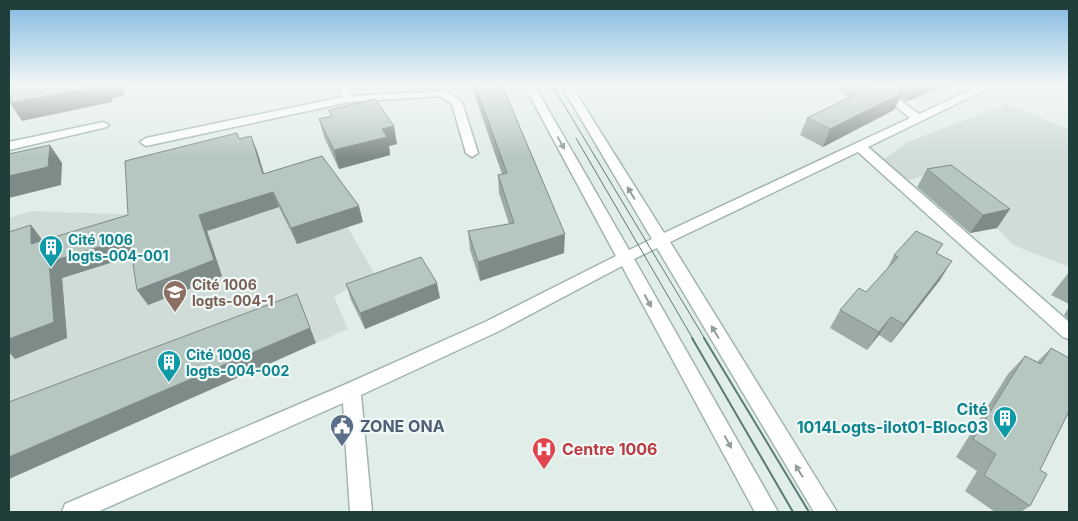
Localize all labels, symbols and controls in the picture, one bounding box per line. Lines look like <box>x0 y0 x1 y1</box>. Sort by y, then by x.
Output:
one-way arrow <box>557 136 565 150</box>
one-way arrow <box>627 187 636 200</box>
place label: Cité 1006 logts-004-001 <box>68 231 168 264</box>
building icon: Cité 1006 logts-004-001 <box>38 234 64 268</box>
place label: Cité 1006 logts-004-1 <box>192 276 274 309</box>
school or university icon: Cité 1006 logts-004-1 <box>162 279 188 313</box>
one-way arrow <box>644 293 652 308</box>
one-way arrow <box>711 326 720 339</box>
place label: Cité 1006 logts-004-002 <box>186 346 289 379</box>
building icon: Cité 1006 logts-004-002 <box>156 349 182 383</box>
place label: Cité 1014Logts-ilot01-Bloc03 <box>797 399 988 437</box>
building icon: Cité 1014Logts-ilot01-Bloc03 <box>992 405 1018 439</box>
public building icon: ZONE ONA <box>329 413 355 447</box>
place label: ZONE ONA <box>360 416 445 436</box>
hospital icon: Centre 1006 <box>531 436 557 470</box>
one-way arrow <box>723 436 732 449</box>
place label: Centre 1006 <box>562 439 658 459</box>
one-way arrow <box>795 465 804 478</box>

